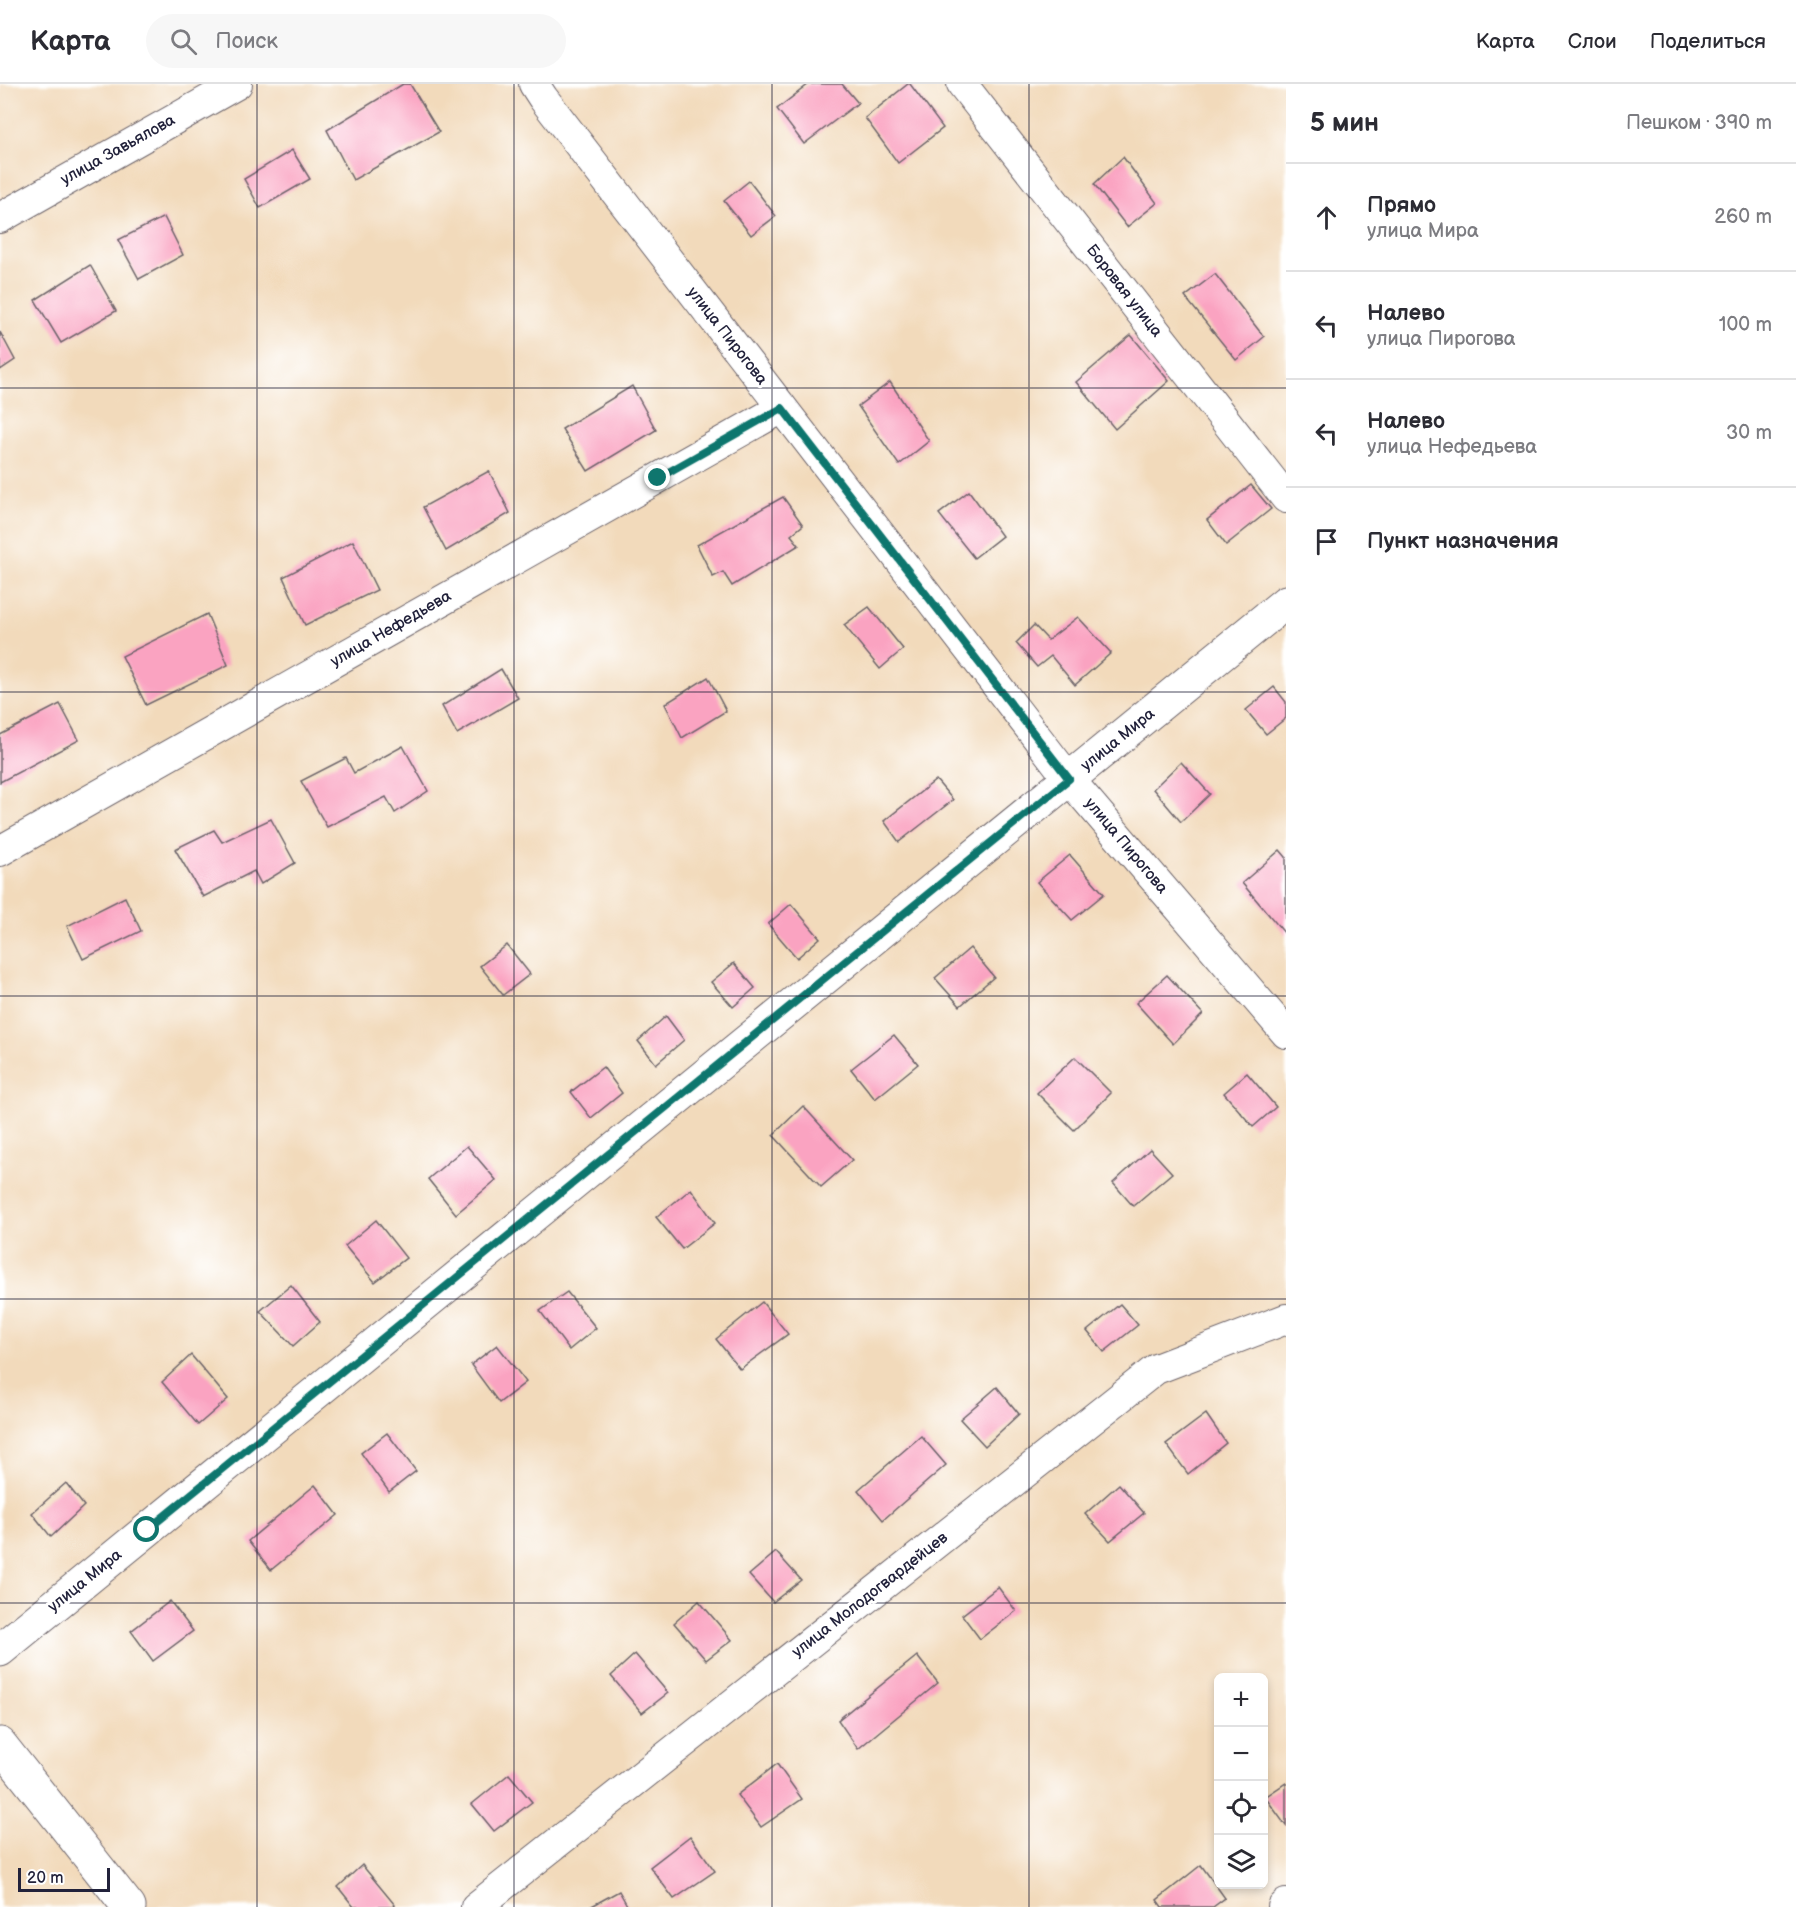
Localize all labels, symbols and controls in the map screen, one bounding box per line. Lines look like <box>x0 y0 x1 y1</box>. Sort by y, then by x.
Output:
search box <box>146 14 566 68</box>
text: Карта <box>30 25 110 58</box>
icon: search <box>167 25 200 58</box>
text: Поиск <box>215 28 278 55</box>
text: Карта <box>1476 29 1535 54</box>
text: Слои <box>1568 29 1617 54</box>
text: Поделиться <box>1650 29 1766 54</box>
text: 5 мин <box>1310 108 1379 139</box>
street label: улица Завьялова <box>57 110 179 189</box>
text: Пешком · 390 m <box>1626 111 1772 135</box>
text: Прямо <box>1367 192 1436 219</box>
icon: ahead <box>1310 201 1343 234</box>
text: 260 m <box>1714 205 1772 229</box>
text: улица Мира <box>1367 219 1479 243</box>
street label: Боровая улица <box>1082 241 1166 341</box>
street label: улица Пирогова <box>683 283 771 389</box>
text: Налево <box>1367 300 1445 327</box>
icon: left <box>1310 309 1343 342</box>
text: 100 m <box>1719 313 1772 337</box>
text: улица Пирогова <box>1367 327 1516 351</box>
text: Налево <box>1367 408 1445 435</box>
icon: left <box>1310 417 1343 450</box>
text: 30 m <box>1726 421 1772 445</box>
text: улица Нефедьева <box>1367 435 1537 459</box>
route end <box>644 464 670 490</box>
icon: arrive <box>1310 525 1343 558</box>
text: Пункт назначения <box>1367 528 1559 555</box>
street label: улица Нефедьева <box>327 586 455 671</box>
street label: улица Мира <box>1077 704 1159 776</box>
street label: улица Пирогова <box>1081 794 1172 898</box>
route start <box>133 1516 159 1542</box>
street label: улица Молодогвардейцев <box>788 1528 952 1662</box>
street label: улица Мира <box>44 1545 126 1617</box>
map controls <box>1214 1673 1268 1889</box>
button: + <box>1214 1673 1268 1727</box>
button: − <box>1214 1727 1268 1781</box>
button: locate <box>1214 1781 1268 1835</box>
button: layers <box>1214 1835 1268 1889</box>
scale bar <box>18 1865 110 1892</box>
text: 20 m <box>27 1869 63 1888</box>

